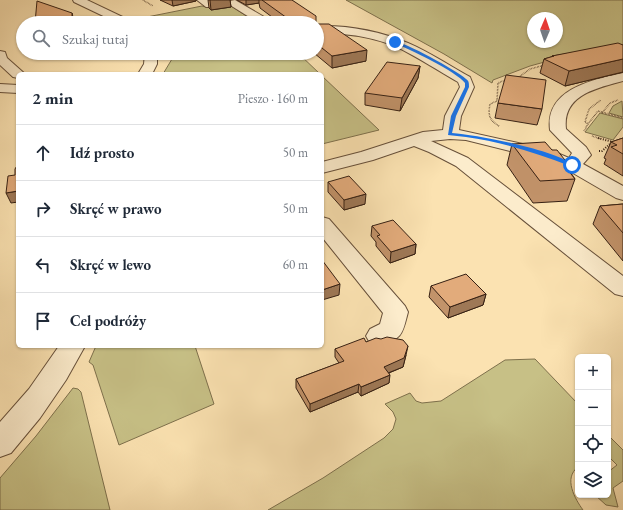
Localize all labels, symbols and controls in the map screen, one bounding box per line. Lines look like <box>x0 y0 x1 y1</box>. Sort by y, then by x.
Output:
north arrow <box>527 12 563 48</box>
search box <box>16 16 324 60</box>
icon: search <box>30 27 52 49</box>
text: Szukaj tutaj <box>62 29 128 48</box>
route end <box>386 33 404 51</box>
text: 2 min <box>32 87 73 109</box>
text: Pieszo · 160 m <box>238 90 308 107</box>
icon: ahead <box>32 142 54 164</box>
text: Idź prosto <box>70 143 134 162</box>
text: 50 m <box>283 144 308 161</box>
route start <box>563 156 581 174</box>
icon: right <box>32 198 54 220</box>
text: Skręć w prawo <box>70 199 162 218</box>
text: 50 m <box>283 200 308 217</box>
icon: left <box>32 254 54 276</box>
text: Skręć w lewo <box>70 255 151 274</box>
text: 60 m <box>283 256 308 273</box>
icon: arrive <box>32 310 54 332</box>
text: Cel podróży <box>70 311 146 330</box>
map controls <box>575 354 611 498</box>
button: + <box>575 354 611 390</box>
button: − <box>575 390 611 426</box>
button: locate <box>575 426 611 462</box>
button: layers <box>575 462 611 498</box>

